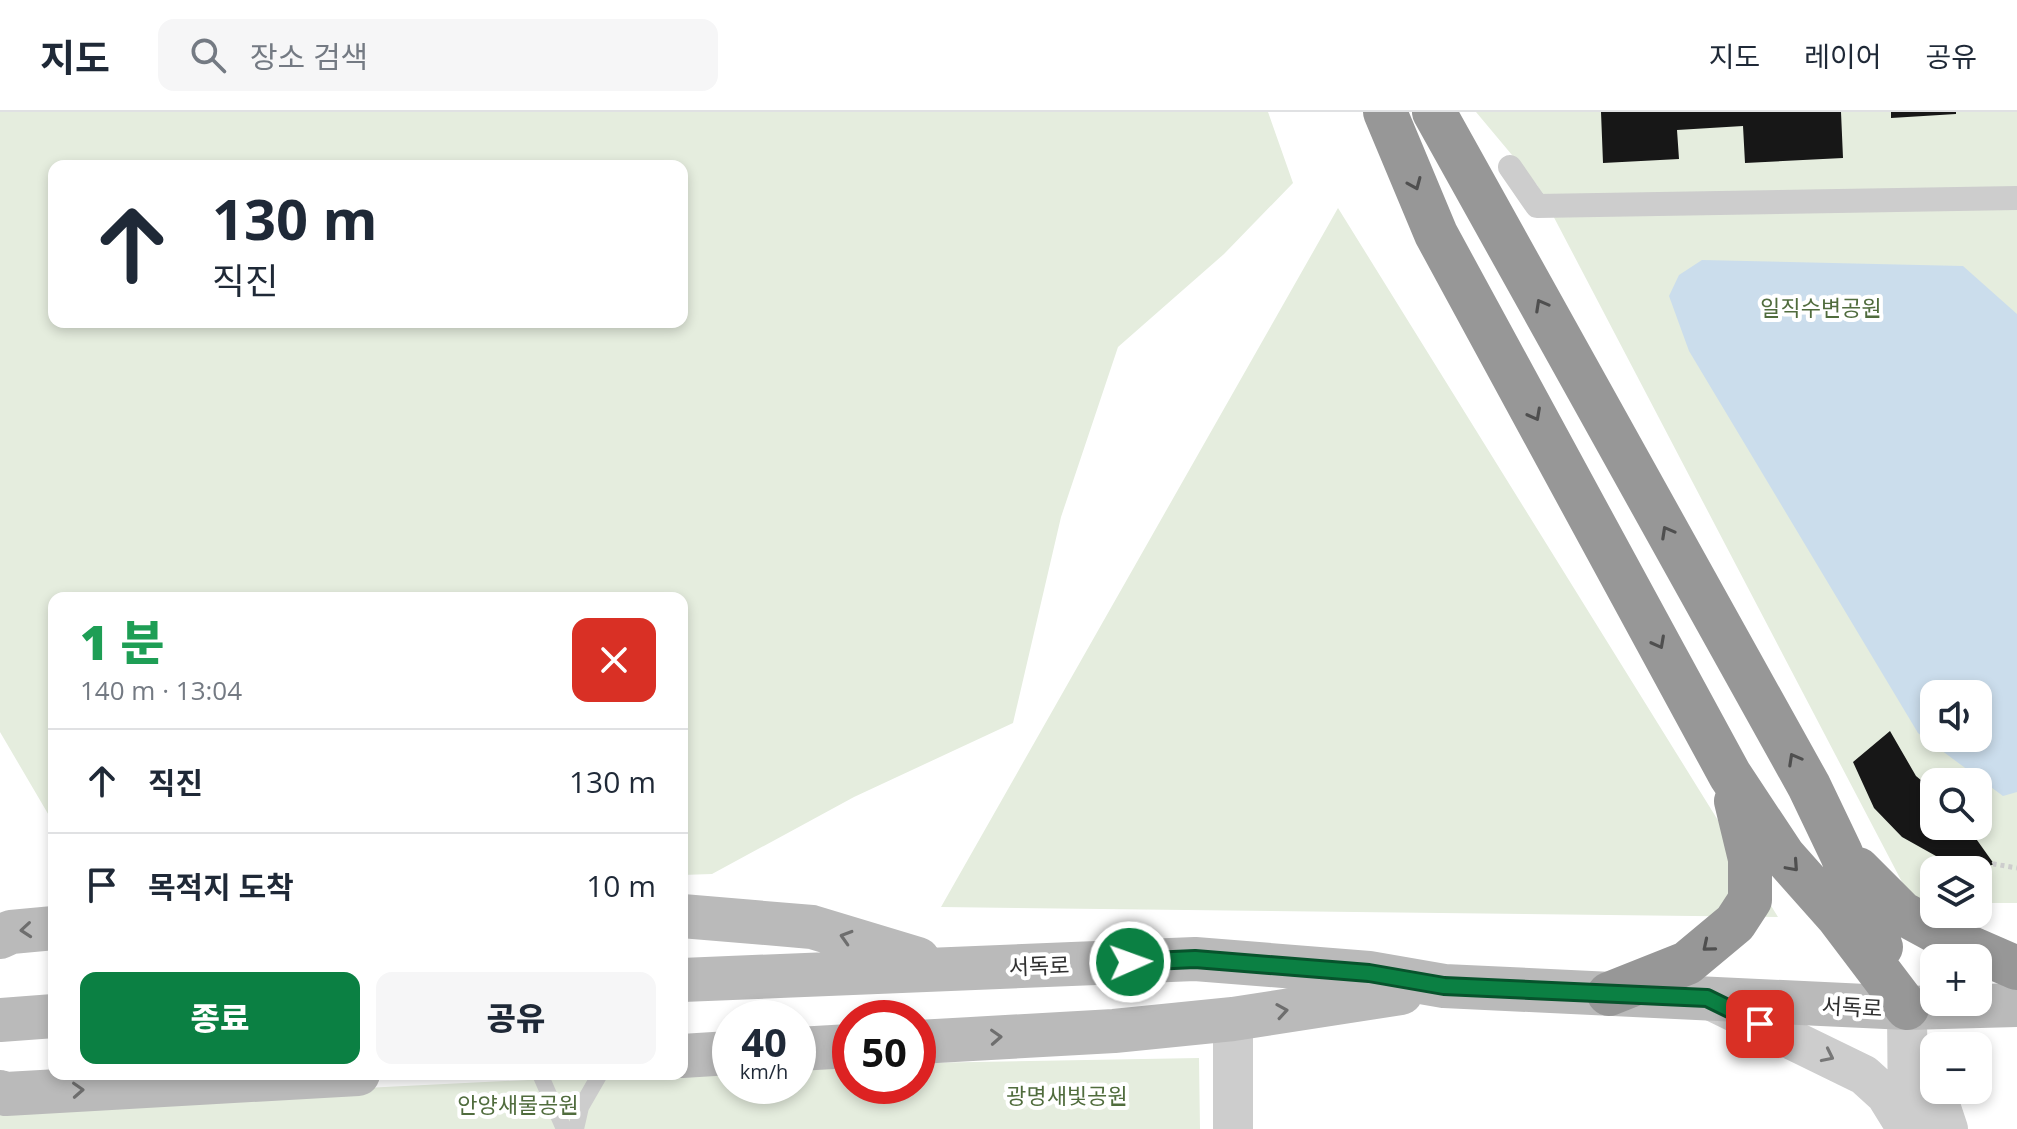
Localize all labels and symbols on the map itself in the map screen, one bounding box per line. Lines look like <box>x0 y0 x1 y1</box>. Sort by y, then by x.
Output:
one-way arrow <box>1406 176 1422 190</box>
park label: 일직수변공원 <box>1760 292 1882 322</box>
one-way arrow <box>1535 299 1551 314</box>
one-way arrow <box>1525 407 1540 421</box>
one-way arrow <box>1661 526 1677 541</box>
one-way arrow <box>1649 635 1664 650</box>
one-way arrow <box>1788 753 1803 767</box>
one-way arrow <box>1783 856 1797 871</box>
position arrow <box>1088 920 1172 1004</box>
one-way arrow <box>20 922 33 939</box>
one-way arrow <box>839 930 853 946</box>
one-way arrow <box>1702 936 1717 951</box>
street label: 서독로 <box>1008 949 1070 981</box>
street label: 서독로 <box>1821 989 1883 1023</box>
pin <box>1726 990 1794 1058</box>
speed limit sign: 50 <box>832 1000 936 1104</box>
one-way arrow <box>1276 1003 1289 1020</box>
one-way arrow <box>990 1029 1003 1046</box>
one-way arrow <box>1819 1046 1834 1062</box>
park label: 광명새빛공원 <box>1006 1080 1128 1110</box>
one-way arrow <box>72 1082 85 1099</box>
park label: 안양새물공원 <box>457 1089 579 1119</box>

